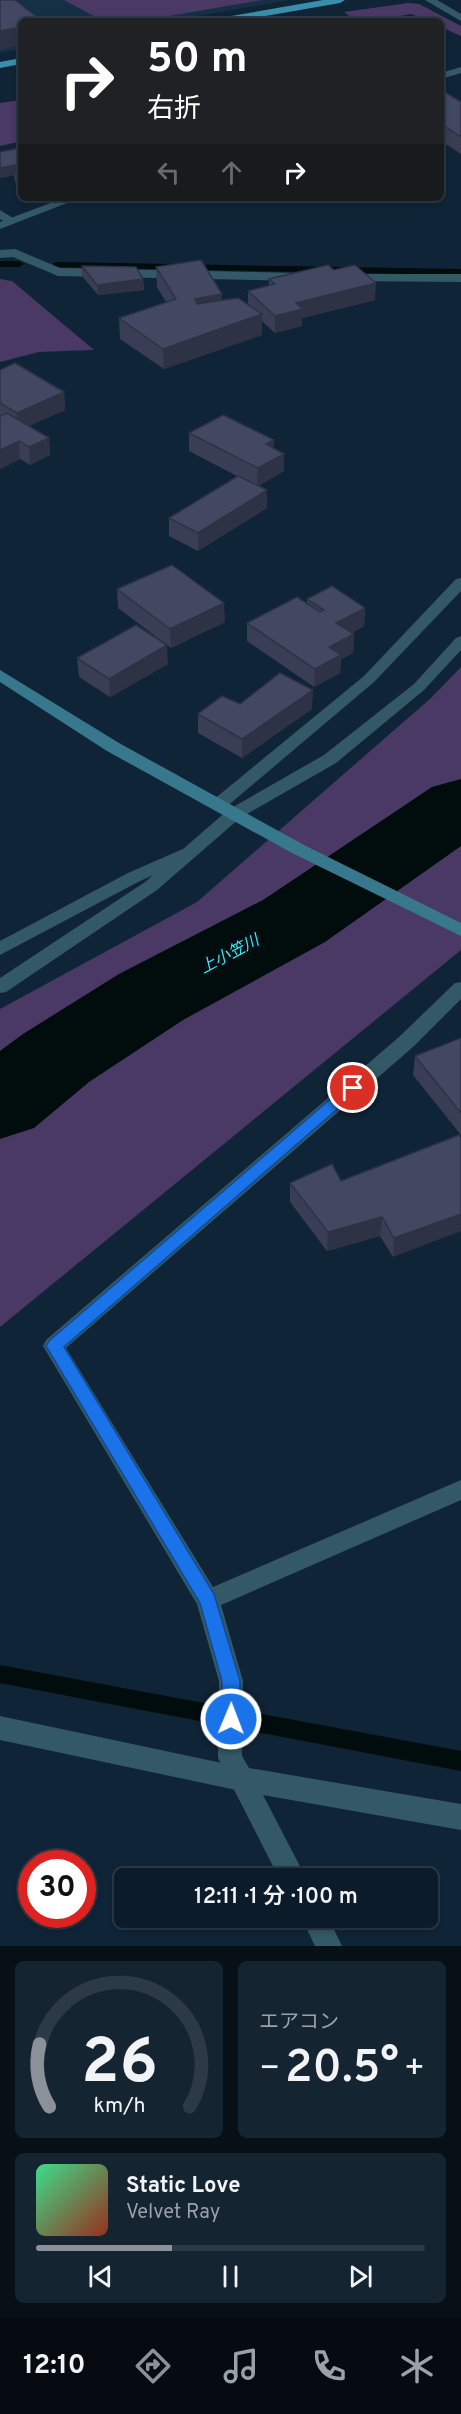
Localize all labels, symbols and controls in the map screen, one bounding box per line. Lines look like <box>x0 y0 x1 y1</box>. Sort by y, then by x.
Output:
text: 50 m <box>147 34 248 87</box>
icon: right <box>48 42 126 120</box>
text: 右折 <box>147 93 201 127</box>
icon: left <box>152 156 185 189</box>
icon: ahead <box>215 156 248 189</box>
icon: right <box>278 156 311 189</box>
water label: 上小笠川 <box>197 930 265 979</box>
pin <box>327 1062 378 1113</box>
icon: arrive <box>336 1071 369 1104</box>
position arrow <box>199 1687 263 1751</box>
speed limit sign: 30 <box>18 1850 96 1928</box>
text: 12:11 · 1 分 · 100 m <box>194 1884 358 1911</box>
text: エアコン <box>259 2010 339 2036</box>
text: 26 <box>81 2026 157 2105</box>
text: 20.5° <box>285 2041 399 2098</box>
text: − <box>259 2049 280 2091</box>
text: + <box>404 2049 425 2091</box>
text: km/h <box>93 2093 145 2120</box>
text: Static Love <box>126 2173 240 2200</box>
text: Velvet Ray <box>126 2200 220 2226</box>
icon: previous <box>84 2260 117 2293</box>
icon: pause <box>214 2260 247 2293</box>
icon: next <box>344 2260 377 2293</box>
icon: directions <box>132 2345 174 2387</box>
icon: music <box>220 2345 262 2387</box>
icon: phone <box>308 2345 350 2387</box>
icon: climate <box>396 2345 438 2387</box>
text: 12:10 <box>23 2349 85 2383</box>

